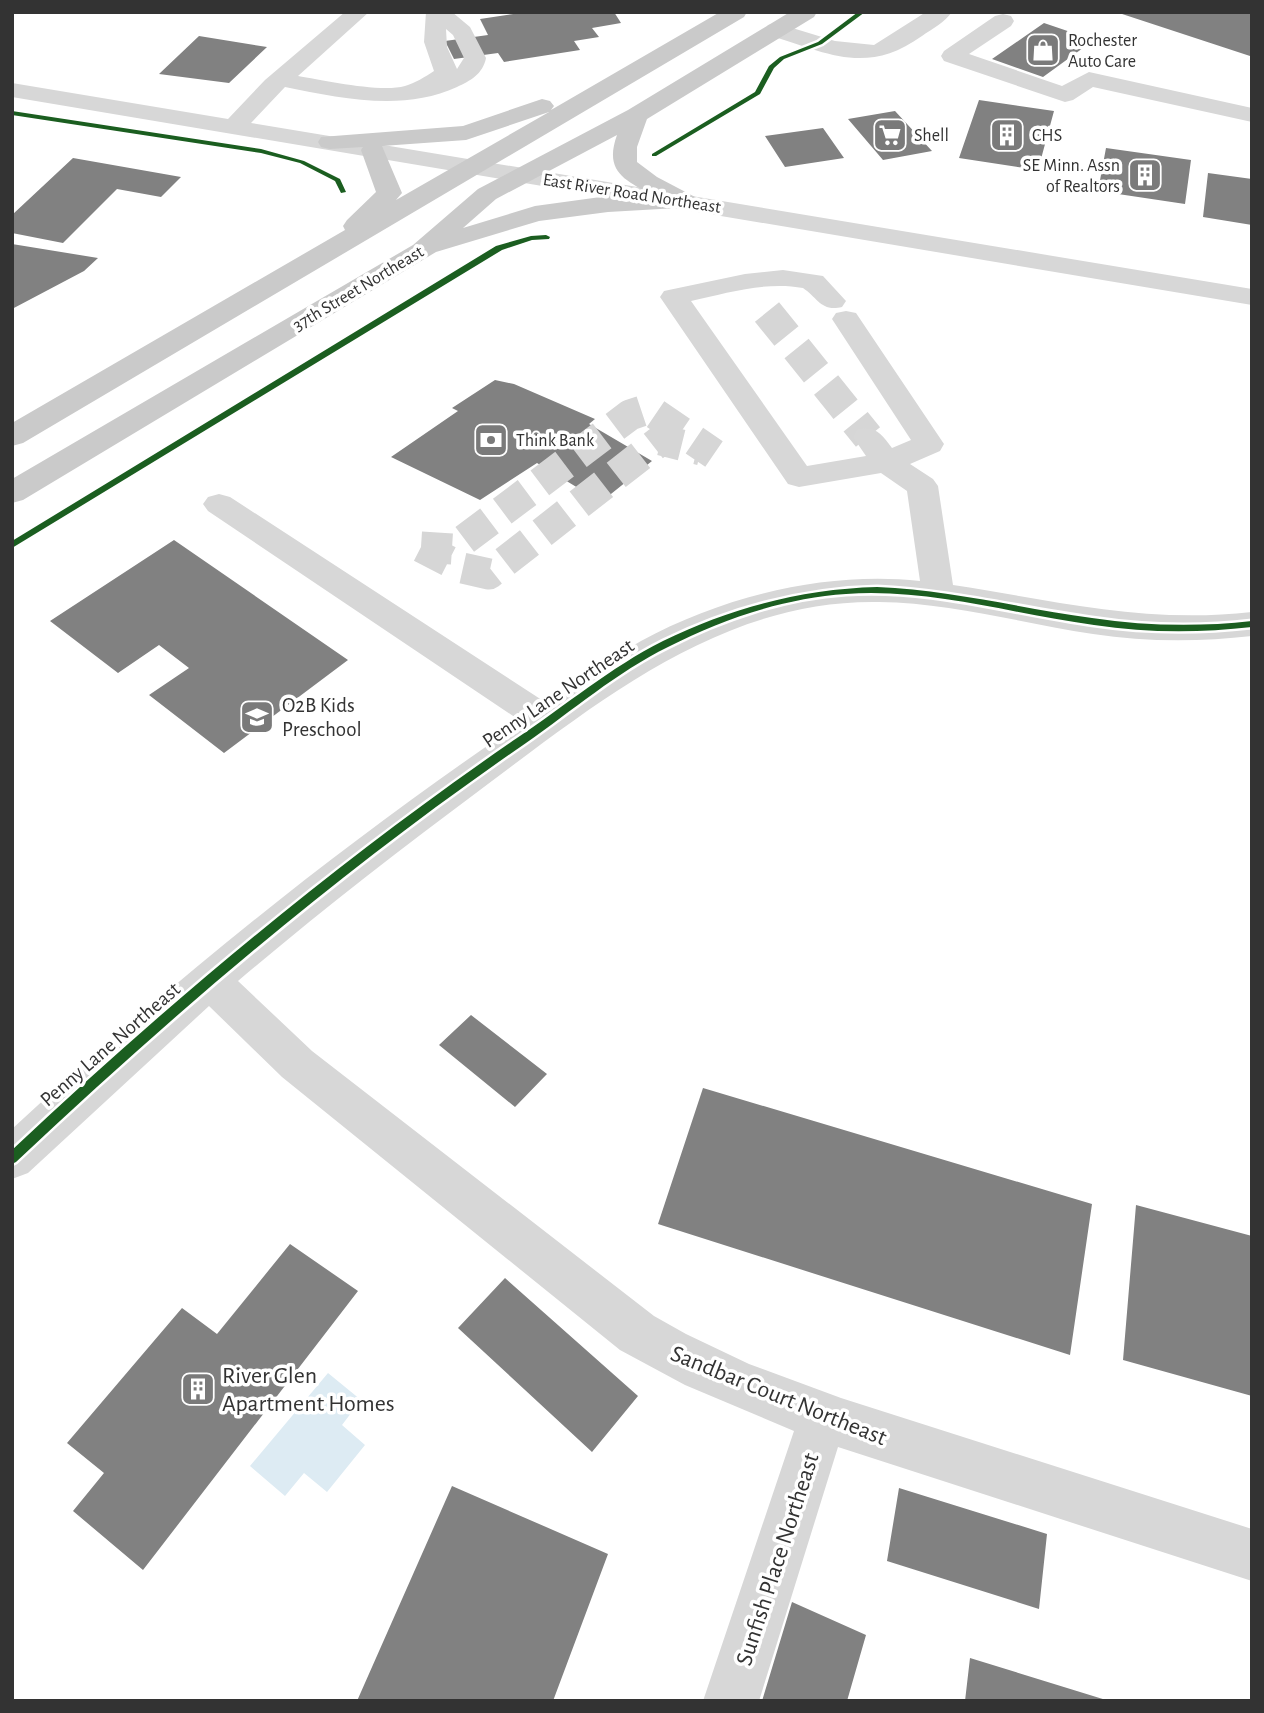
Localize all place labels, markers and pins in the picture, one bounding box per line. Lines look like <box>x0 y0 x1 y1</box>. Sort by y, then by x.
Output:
shop icon: Rochester Auto Care <box>1024 31 1062 69</box>
place label: Rochester Auto Care <box>1068 32 1137 71</box>
supermarket icon: Shell <box>871 116 909 154</box>
building icon: CHS <box>988 116 1026 154</box>
place label: Shell <box>914 127 949 145</box>
place label: CHS <box>1032 127 1062 145</box>
building icon: SE Minn. Assn of Realtors <box>1126 156 1164 194</box>
place label: SE Minn. Assn of Realtors <box>1023 157 1120 196</box>
bank icon: Think Bank <box>472 421 510 459</box>
place label: Think Bank <box>516 432 595 450</box>
place label: O2B Kids Preschool <box>282 695 362 740</box>
school or university icon: O2B Kids Preschool <box>238 698 276 736</box>
place label: River Glen Apartment Homes <box>222 1364 395 1416</box>
building icon: River Glen Apartment Homes <box>179 1370 217 1408</box>

